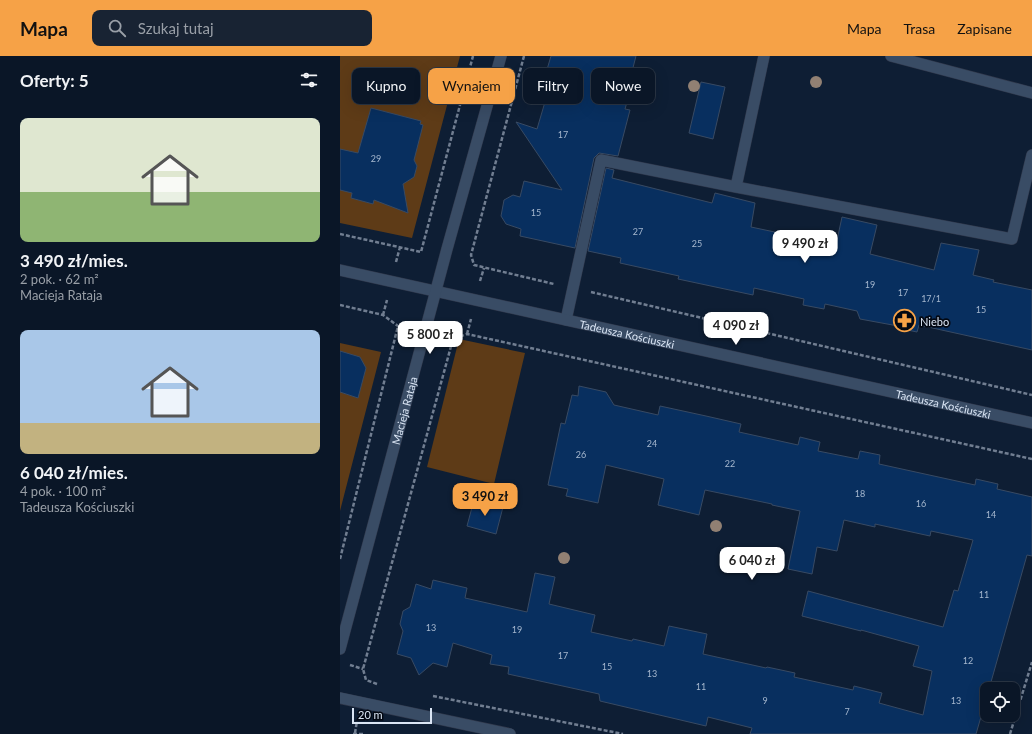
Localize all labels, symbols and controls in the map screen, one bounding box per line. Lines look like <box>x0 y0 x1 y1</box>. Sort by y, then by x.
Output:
search box <box>92 10 372 46</box>
text: Mapa <box>20 17 68 40</box>
icon: search <box>106 17 128 39</box>
text: Szukaj tutaj <box>138 19 214 37</box>
text: Mapa <box>847 20 882 37</box>
text: Trasa <box>904 20 935 37</box>
text: Zapisane <box>957 20 1012 37</box>
chip: Kupno <box>352 68 420 104</box>
chip: Wynajem <box>428 68 515 104</box>
chip: Filtry <box>523 68 583 104</box>
chip: Nowe <box>591 68 655 104</box>
icon: filters <box>298 69 320 91</box>
text: Oferty: 5 <box>20 70 89 91</box>
house number: 17 <box>558 129 568 140</box>
icon: home <box>134 144 206 216</box>
house number: 29 <box>371 153 381 164</box>
house number: 15 <box>531 207 541 218</box>
house number: 27 <box>633 226 643 237</box>
pin: 9 490 zł <box>764 230 846 264</box>
text: 9 490 zł <box>782 235 828 251</box>
house number: 25 <box>692 238 702 249</box>
text: 3 490 zł/mies. <box>20 250 128 271</box>
text: 2 pok. · 62 m² <box>20 271 99 287</box>
house number: 19 <box>865 279 875 290</box>
text: Macieja Rataja <box>20 287 103 303</box>
house number: 17 <box>898 287 908 298</box>
house number: 17/1 <box>921 293 941 304</box>
house number: 15 <box>976 304 986 315</box>
pharmacy icon: Niebo <box>891 308 917 334</box>
pin: 4 090 zł <box>695 312 777 346</box>
place label: Niebo <box>920 315 949 328</box>
street label: Tadeusza Kościuszki <box>578 317 676 350</box>
text: 4 090 zł <box>713 317 759 333</box>
pin: 5 800 zł <box>389 321 471 355</box>
text: 5 800 zł <box>407 326 453 342</box>
icon: home <box>134 356 206 428</box>
street label: Macieja Rataja <box>389 375 419 446</box>
street label: Tadeusza Kościuszki <box>895 387 992 420</box>
house number: 24 <box>647 438 657 449</box>
house number: 26 <box>576 449 586 460</box>
house number: 22 <box>725 458 735 469</box>
text: 6 040 zł/mies. <box>20 462 128 483</box>
text: 4 pok. · 100 m² <box>20 483 106 499</box>
pin: 3 490 zł <box>444 483 526 517</box>
text: 3 490 zł <box>462 488 508 504</box>
house number: 18 <box>855 488 865 499</box>
house number: 16 <box>916 498 926 509</box>
text: Tadeusza Kościuszki <box>20 499 134 515</box>
house number: 14 <box>986 509 996 520</box>
pin: 6 040 zł <box>711 547 793 581</box>
text: 6 040 zł <box>729 552 775 568</box>
house number: 11 <box>979 589 989 600</box>
house number: 13 <box>426 622 436 633</box>
house number: 19 <box>512 624 522 635</box>
house number: 17 <box>558 650 568 661</box>
house number: 12 <box>963 655 973 666</box>
house number: 15 <box>602 661 612 672</box>
house number: 13 <box>647 668 657 679</box>
house number: 11 <box>696 681 706 692</box>
map controls <box>980 682 1020 722</box>
button: locate <box>980 682 1020 722</box>
house number: 9 <box>762 695 768 706</box>
house number: 13 <box>951 695 961 706</box>
scale bar <box>352 706 432 725</box>
house number: 7 <box>844 706 850 717</box>
text: 20 m <box>358 708 383 721</box>

